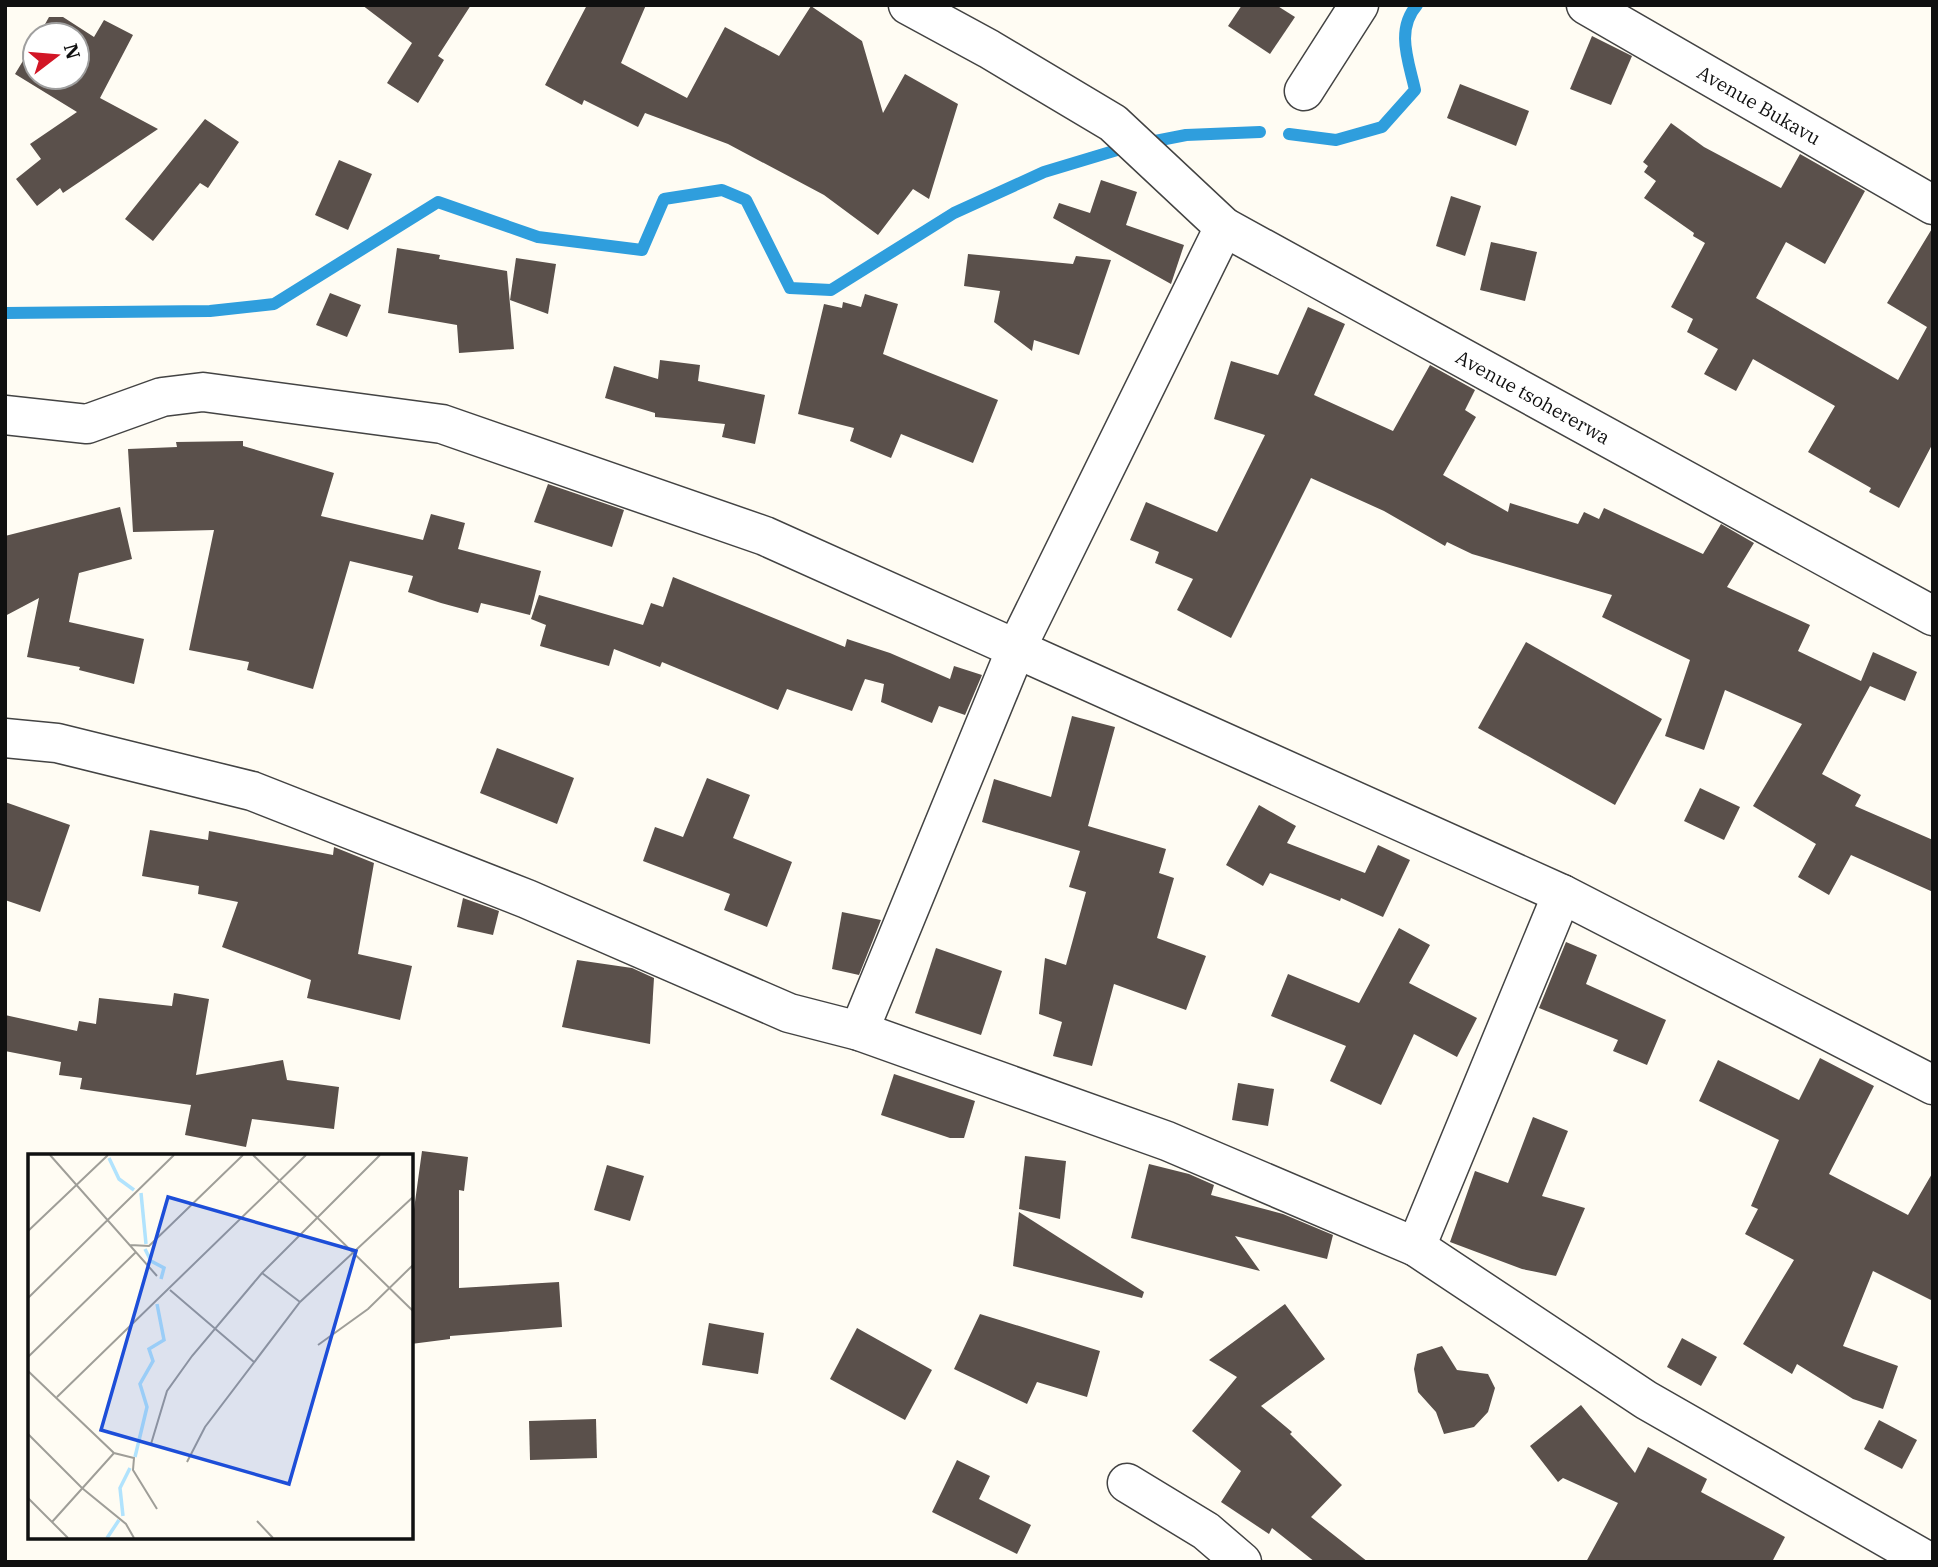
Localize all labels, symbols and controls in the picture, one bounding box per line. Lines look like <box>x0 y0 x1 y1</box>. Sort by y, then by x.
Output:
north arrow <box>21 21 91 91</box>
text: N <box>59 41 86 62</box>
street label: Avenue Bukavu <box>1693 60 1825 150</box>
street label: Avenue tsohererwa <box>1452 345 1614 449</box>
inset map <box>28 1154 413 1539</box>

